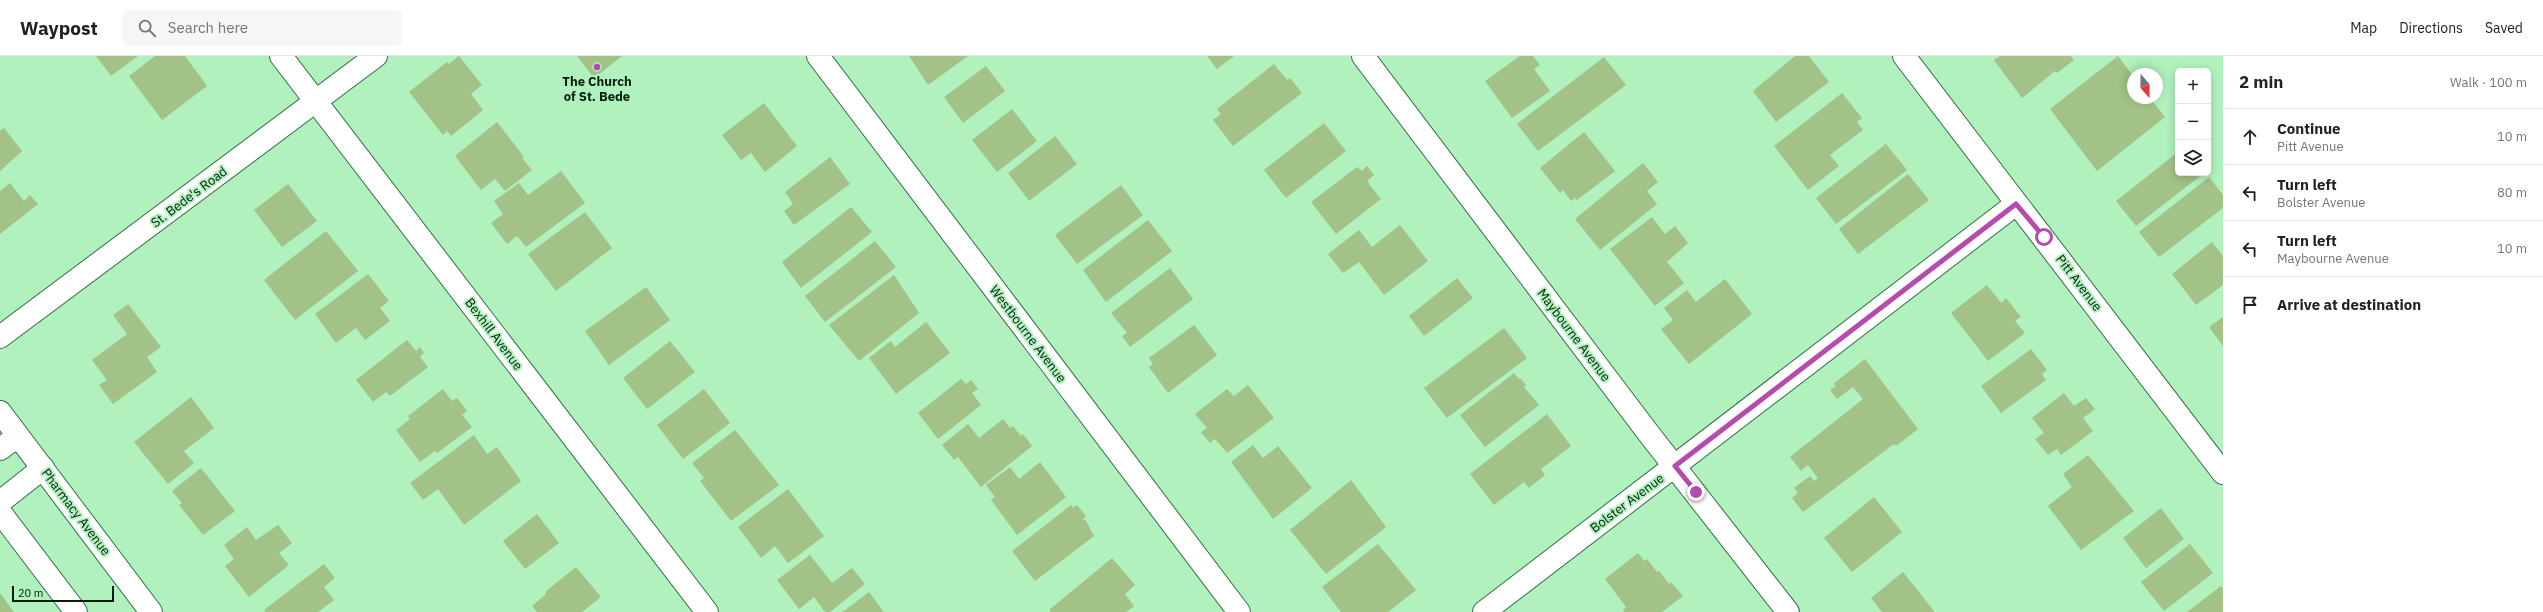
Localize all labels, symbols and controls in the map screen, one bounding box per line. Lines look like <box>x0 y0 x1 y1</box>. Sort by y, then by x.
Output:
search box <box>122 10 402 46</box>
text: Waypost <box>20 16 98 40</box>
icon: search <box>136 17 158 39</box>
text: Search here <box>168 18 248 37</box>
text: Map <box>2350 19 2377 37</box>
text: Directions <box>2399 19 2463 37</box>
text: Saved <box>2485 19 2523 37</box>
marker: The Church of St. Bede <box>592 62 602 72</box>
north arrow <box>2127 68 2163 104</box>
map controls <box>2175 68 2211 176</box>
button: + <box>2175 68 2211 104</box>
text: 2 min <box>2239 71 2283 93</box>
place label: The Church of St. Bede <box>562 73 632 105</box>
text: Walk · 100 m <box>2450 74 2527 91</box>
button: − <box>2175 104 2211 140</box>
text: Continue <box>2277 119 2341 138</box>
icon: ahead <box>2239 126 2261 148</box>
text: 10 m <box>2497 128 2527 145</box>
text: Pitt Avenue <box>2277 138 2344 155</box>
button: layers <box>2175 140 2211 176</box>
street label: St. Bede's Road <box>147 163 231 231</box>
text: Turn left <box>2277 175 2337 194</box>
icon: left <box>2239 182 2261 204</box>
text: 80 m <box>2497 184 2527 201</box>
text: Bolster Avenue <box>2277 194 2365 211</box>
route start <box>2035 228 2053 246</box>
text: Turn left <box>2277 231 2337 250</box>
icon: left <box>2239 238 2261 260</box>
text: 10 m <box>2497 240 2527 257</box>
text: Maybourne Avenue <box>2277 250 2389 267</box>
street label: Pitt Avenue <box>2052 251 2106 315</box>
street label: Westbourne Avenue <box>986 282 1070 386</box>
street label: Maybourne Avenue <box>1534 285 1614 385</box>
street label: Bexhill Avenue <box>461 294 527 374</box>
icon: arrive <box>2239 294 2261 316</box>
text: Arrive at destination <box>2277 295 2421 314</box>
street label: Pharmacy Avenue <box>38 465 114 559</box>
street label: Bolster Avenue <box>1587 470 1667 536</box>
route end <box>1687 483 1705 501</box>
scale bar <box>12 584 114 603</box>
text: 20 m <box>18 586 43 600</box>

